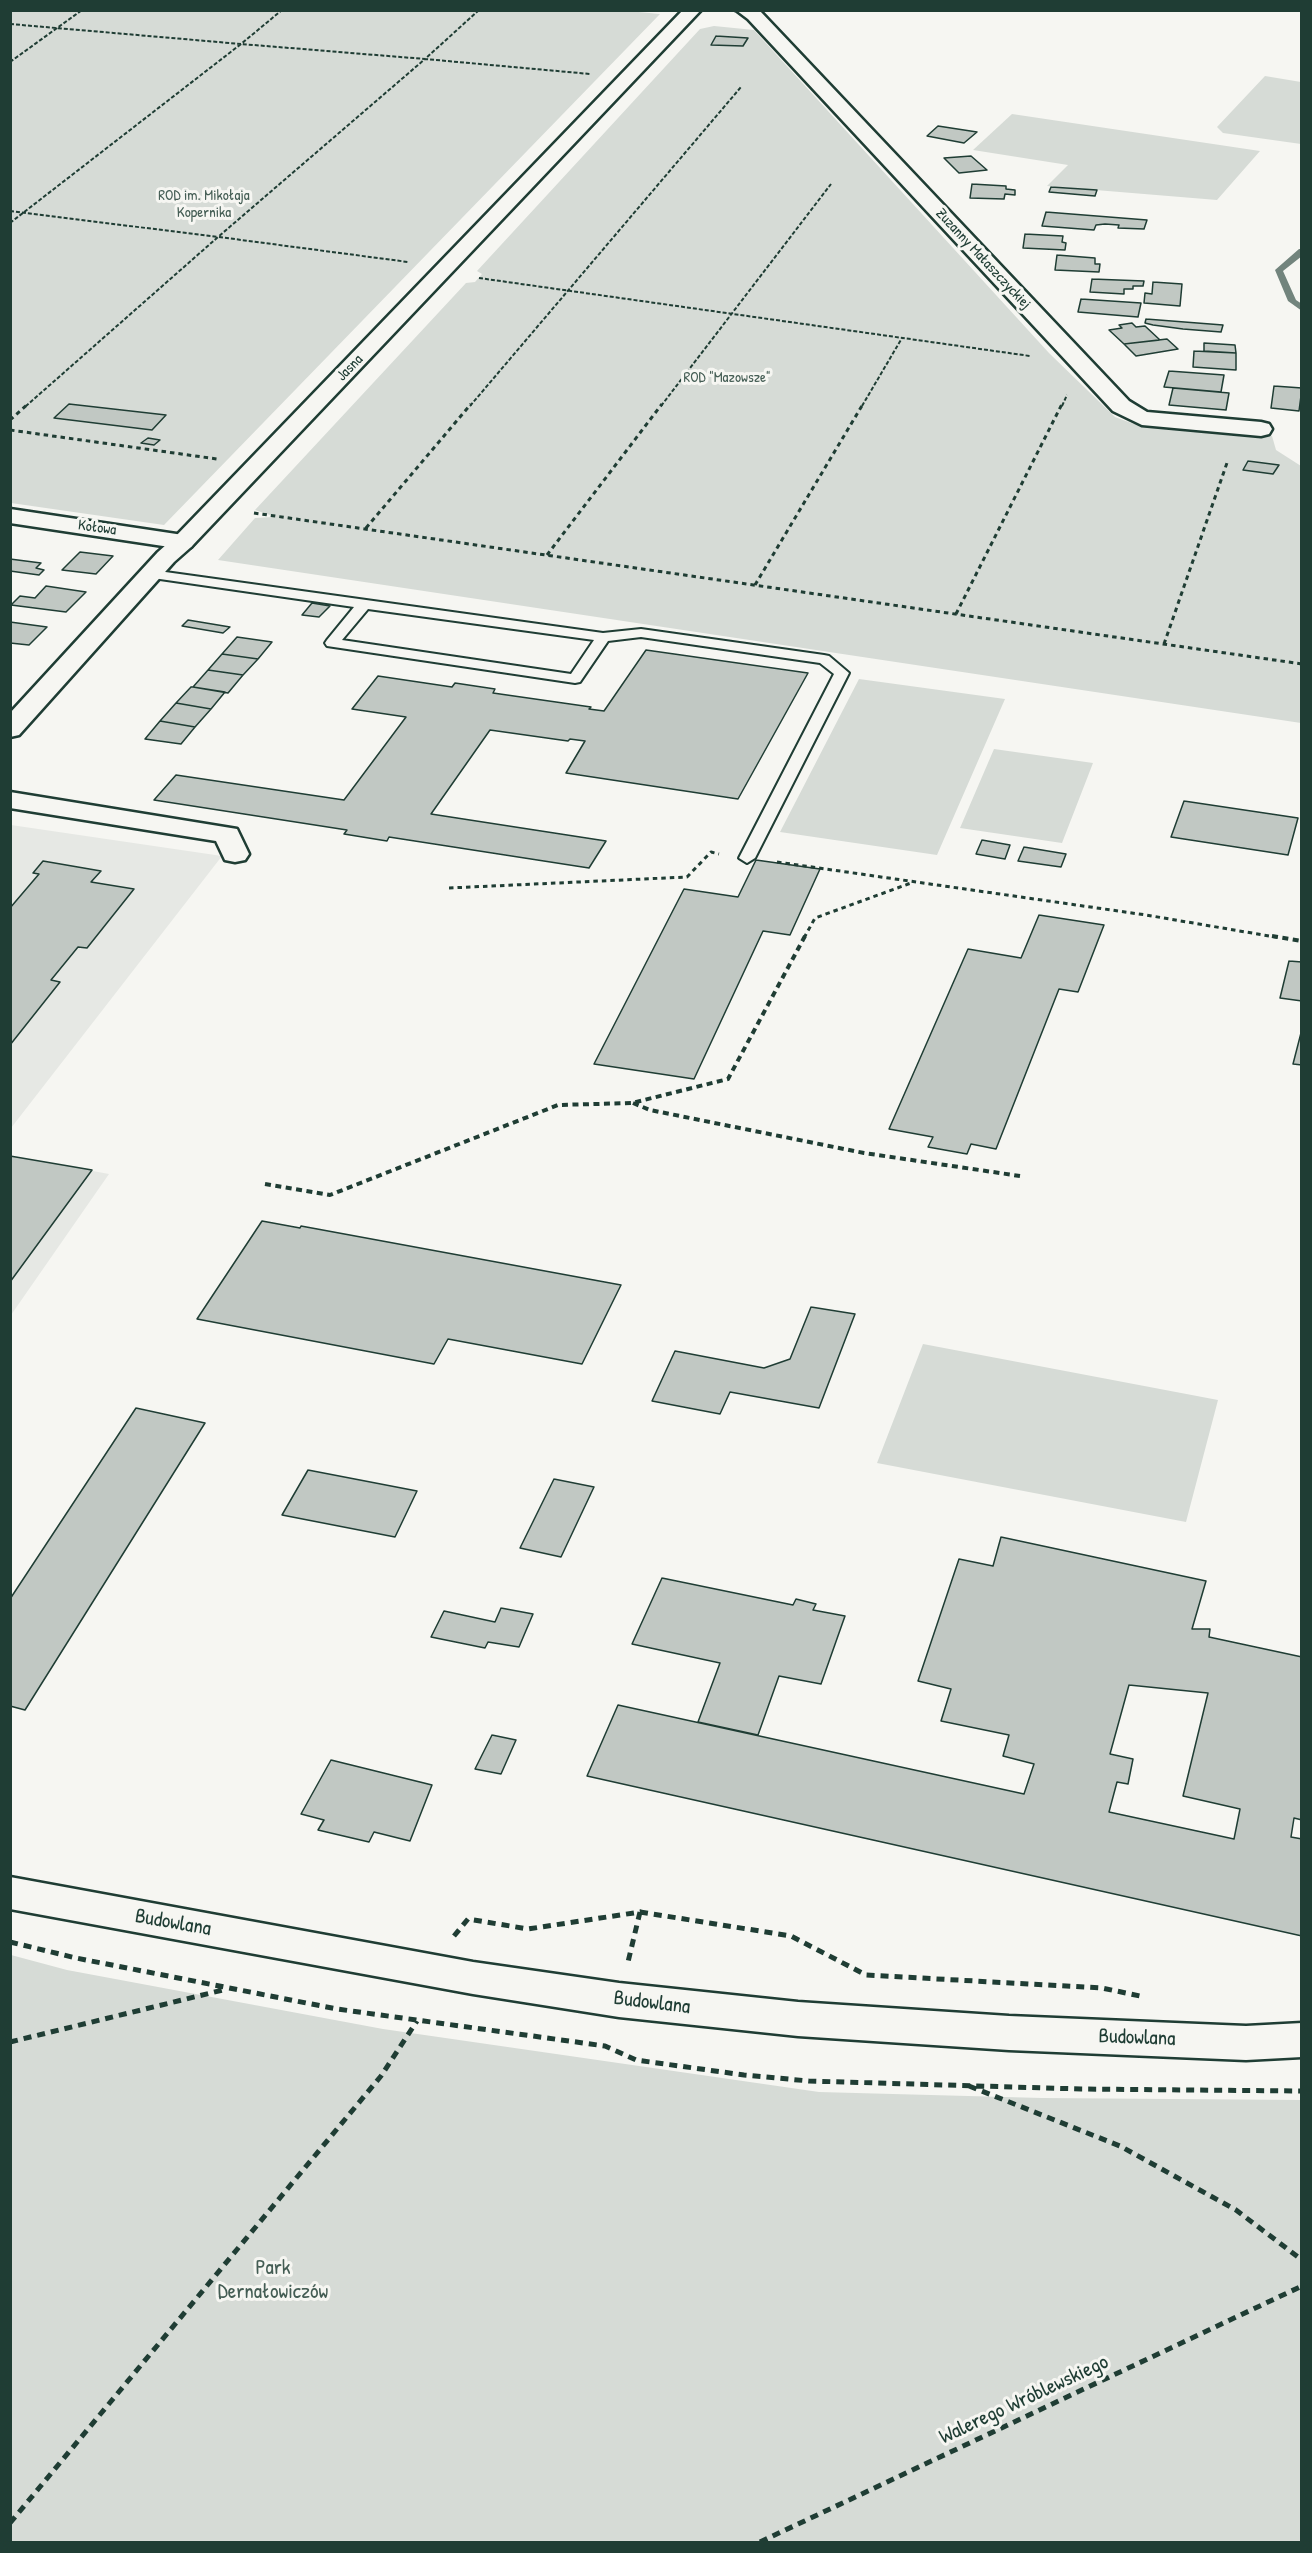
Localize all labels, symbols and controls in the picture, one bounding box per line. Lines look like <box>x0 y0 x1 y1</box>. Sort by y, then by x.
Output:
park label: ROD im. Mikołaja Kopernika <box>158 187 250 222</box>
street label: Zuzanny Małaszczyckiej <box>932 205 1034 313</box>
street label: Jasna <box>333 351 367 385</box>
park label: ROD "Mazowsze" <box>683 369 771 387</box>
street label: Kołowa <box>77 516 117 540</box>
street label: Budowlana <box>133 1904 213 1942</box>
street label: Budowlana <box>612 1986 692 2020</box>
street label: Budowlana <box>1098 2024 1176 2052</box>
park label: Park Dernałowiczów <box>218 2255 328 2305</box>
street label: Walerego Wróblewskiego <box>935 2350 1113 2450</box>

